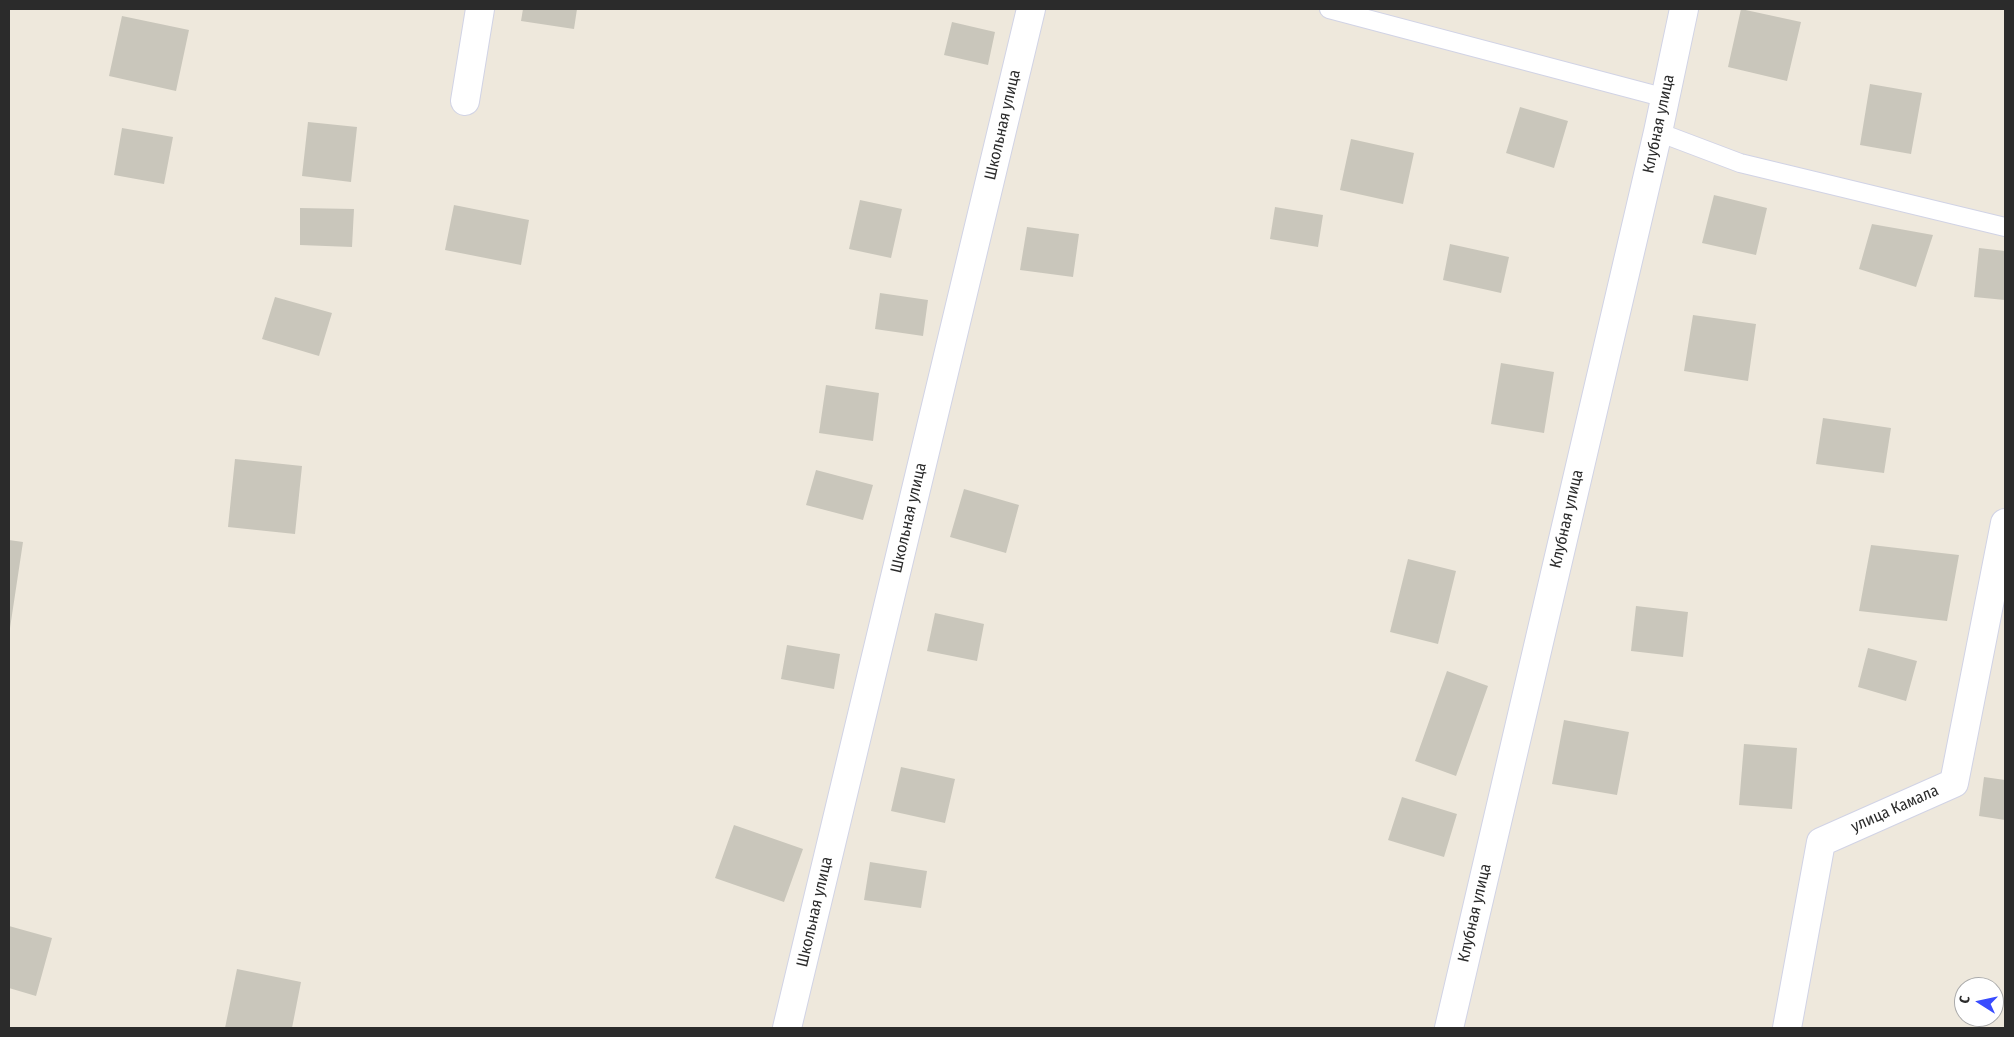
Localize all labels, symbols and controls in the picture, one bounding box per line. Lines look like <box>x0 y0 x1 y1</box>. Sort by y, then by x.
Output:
street label: Школьная улица <box>981 68 1025 182</box>
street label: Клубная улица <box>1639 73 1679 175</box>
street label: Школьная улица <box>887 461 931 575</box>
street label: Клубная улица <box>1546 468 1588 570</box>
street label: улица Камала <box>1848 781 1942 837</box>
street label: Школьная улица <box>793 855 837 969</box>
street label: Клубная улица <box>1454 862 1496 964</box>
north arrow <box>1954 977 2004 1027</box>
text: С <box>1956 994 1974 1005</box>

